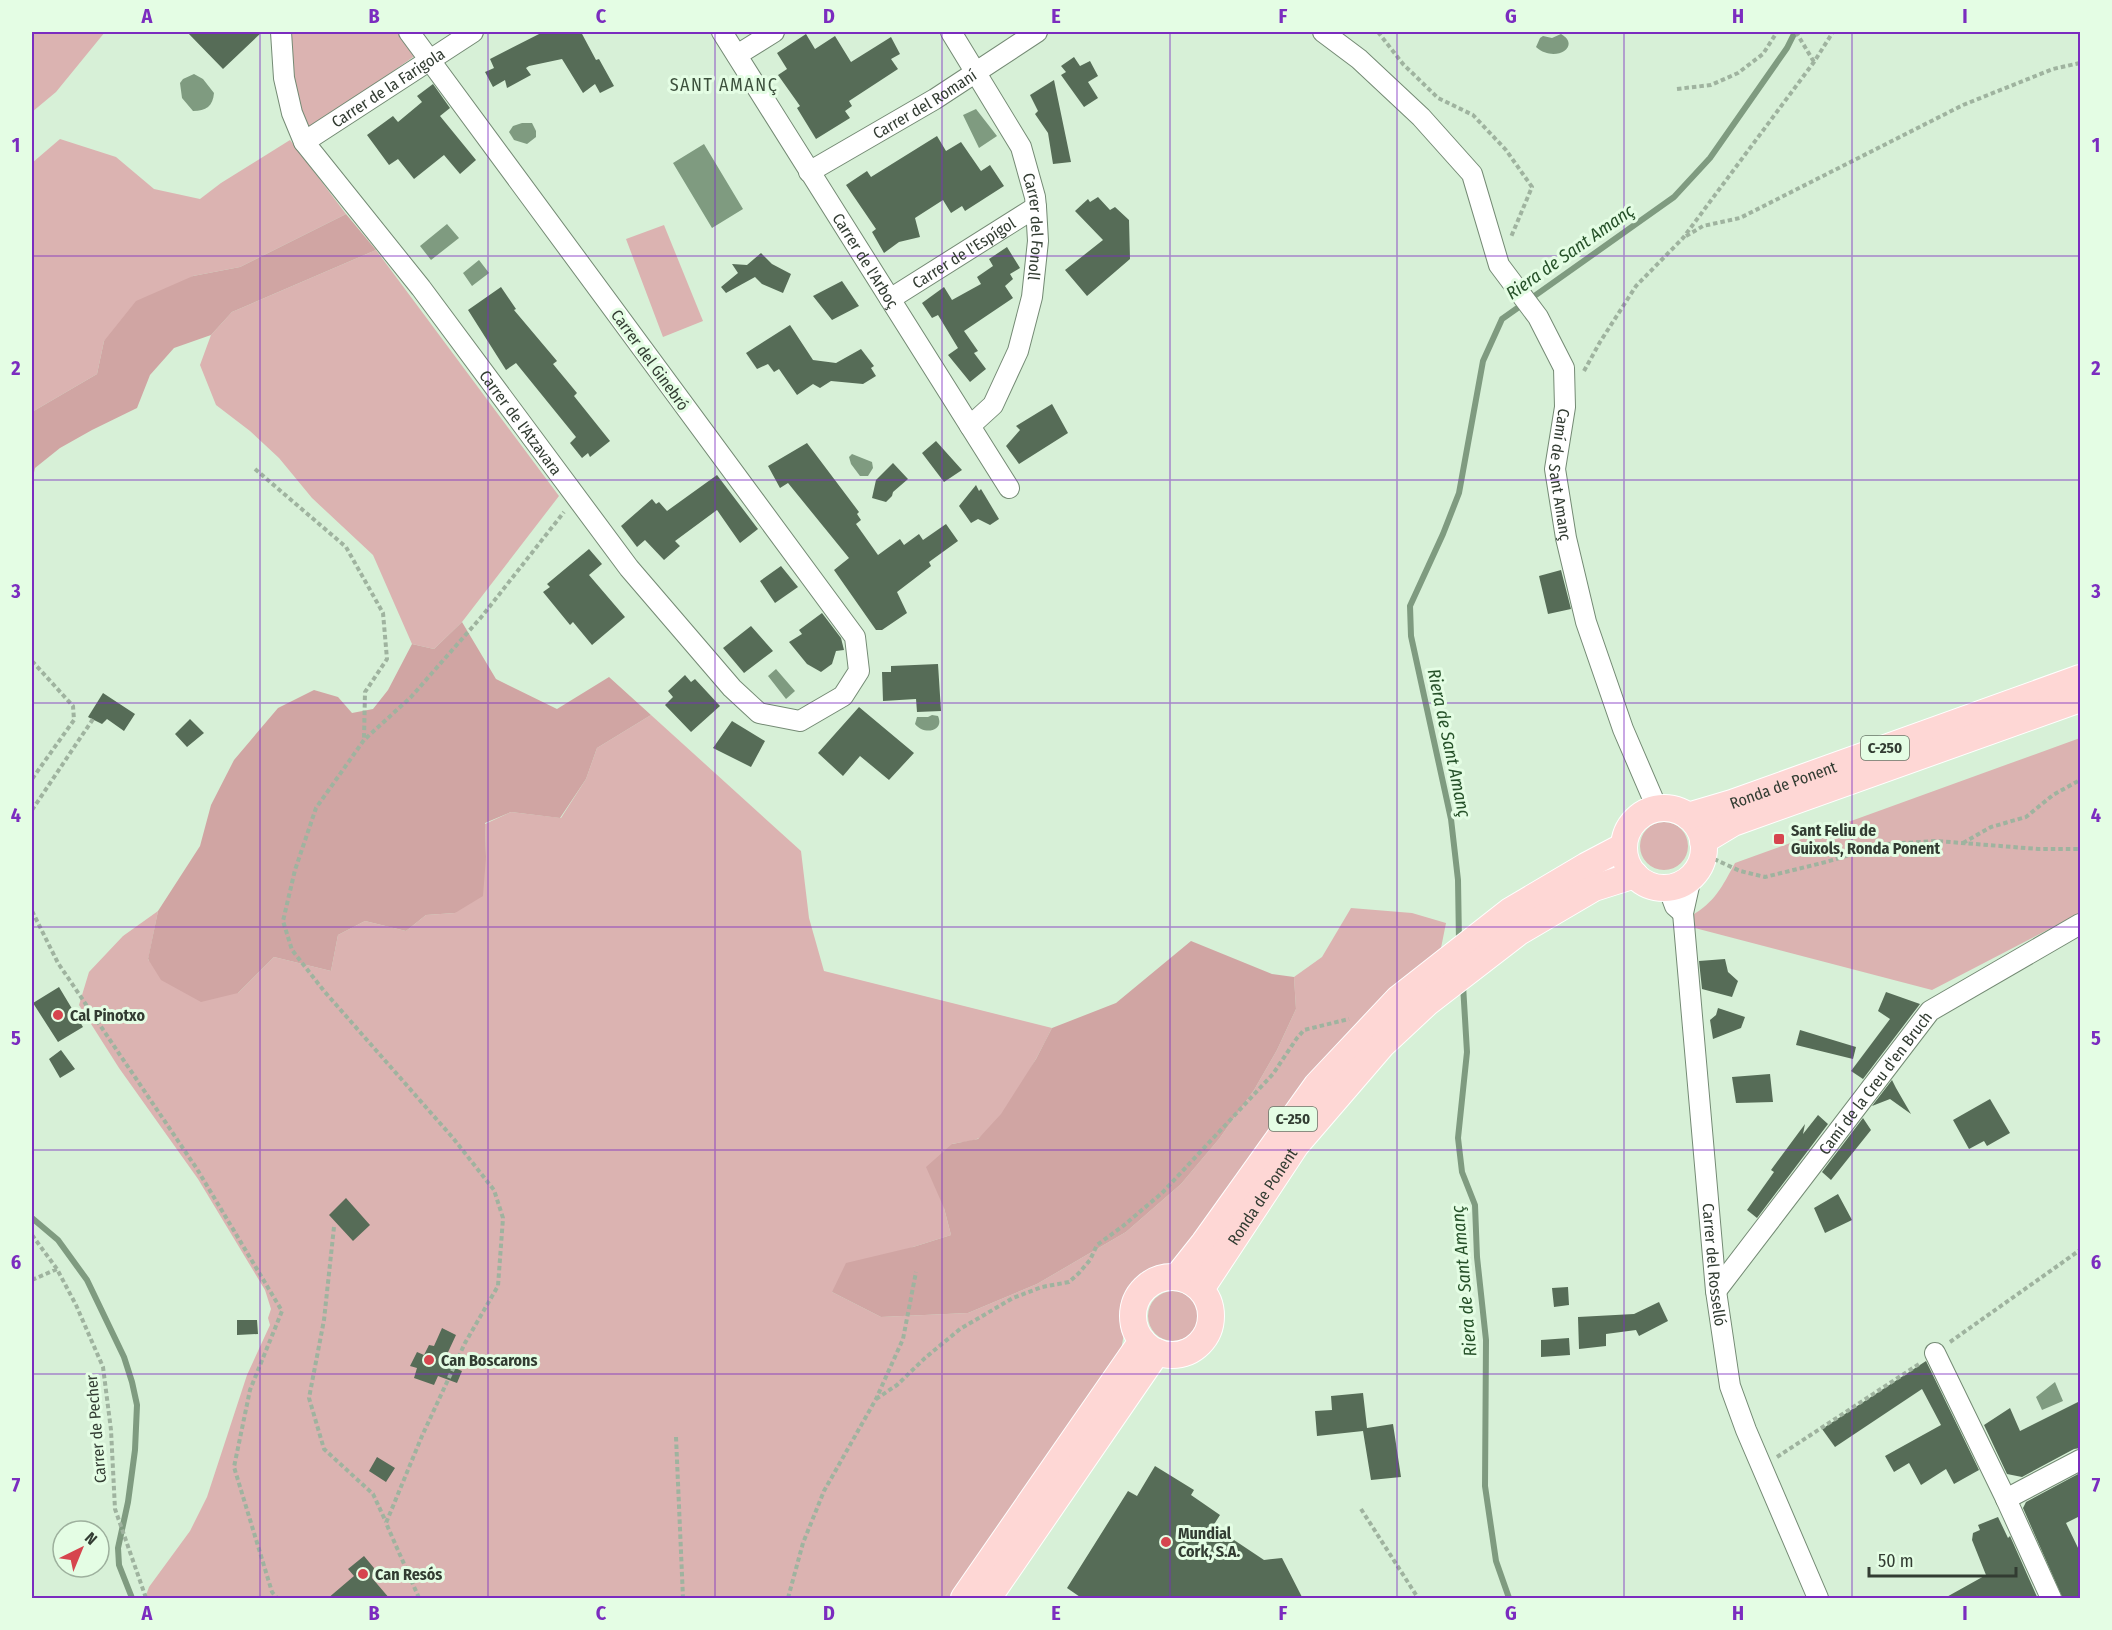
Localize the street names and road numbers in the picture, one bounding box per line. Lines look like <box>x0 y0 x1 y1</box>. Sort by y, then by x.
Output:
street label: Carrer de la Farigola <box>328 44 448 131</box>
street label: Carrer del Romaní <box>869 65 980 143</box>
street label: Carrer del Fonoll <box>1019 171 1048 281</box>
street label: Carrer de l'Arboç <box>829 209 903 312</box>
street label: Carrer de l'Espígol <box>909 213 1019 292</box>
street label: Carrer del Ginebró <box>607 306 693 414</box>
street label: Carrer de l'Atzavara <box>476 366 566 479</box>
street label: Camí de Sant Amanç <box>1545 407 1576 542</box>
road number: C-250 <box>1861 736 1909 760</box>
street label: Ronda de Ponent <box>1727 757 1840 813</box>
street label: Camí de la Creu d'en Bruch <box>1814 1008 1936 1158</box>
road number: C-250 <box>1269 1107 1317 1131</box>
street label: Ronda de Ponent <box>1223 1144 1301 1248</box>
street label: Carrer del Rosselló <box>1699 1202 1731 1327</box>
street label: Carrer de Pecher <box>82 1374 110 1484</box>

